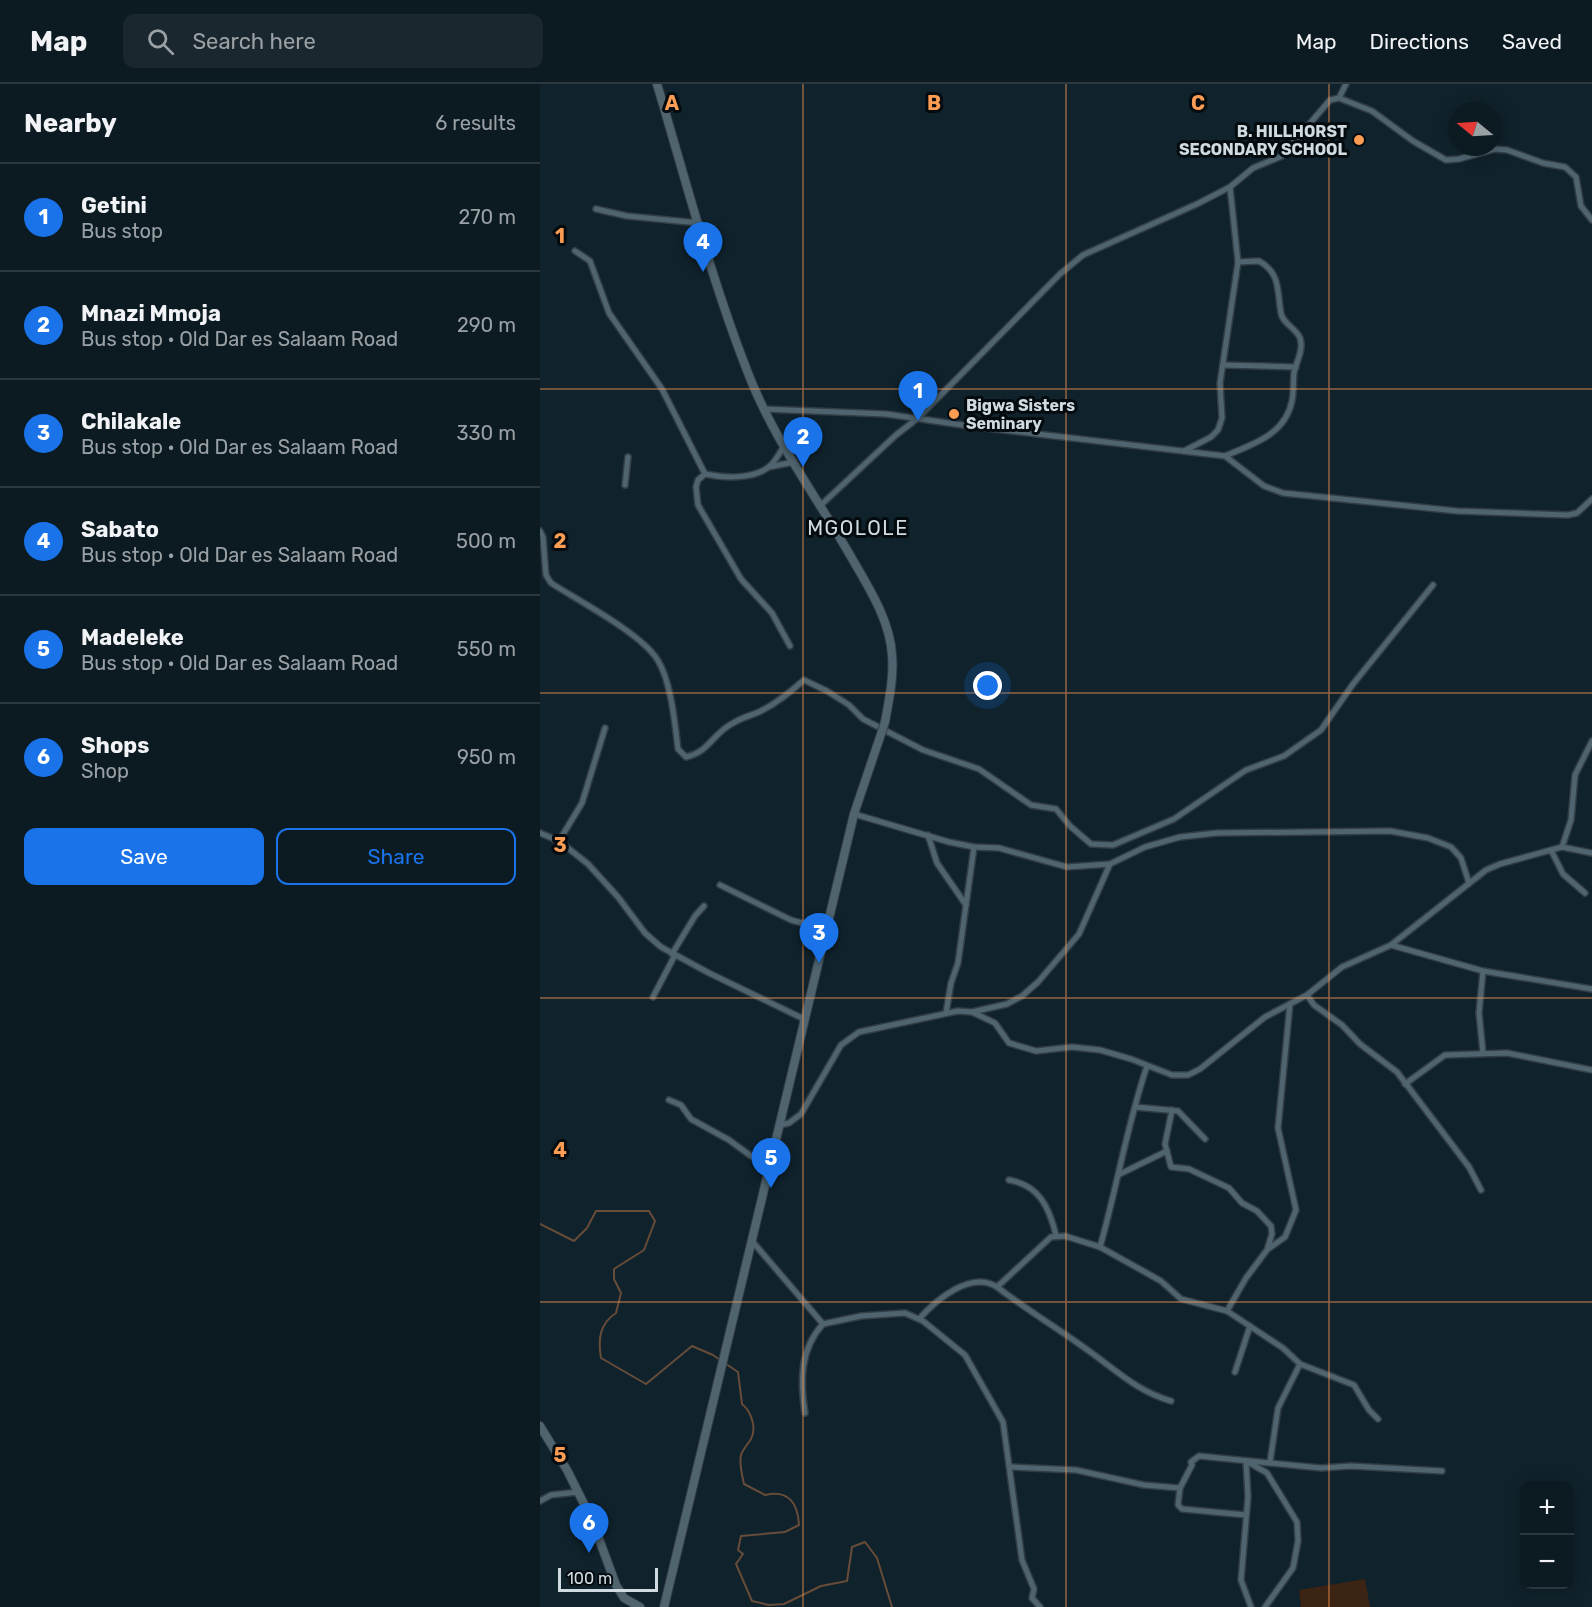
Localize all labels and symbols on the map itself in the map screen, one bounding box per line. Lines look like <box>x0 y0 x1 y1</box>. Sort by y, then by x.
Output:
text: A <box>665 91 680 115</box>
text: B <box>927 91 941 115</box>
text: C <box>1191 91 1205 115</box>
north arrow <box>1448 102 1502 156</box>
place label: B. HILLHORST SECONDARY SCHOOL <box>1179 122 1347 159</box>
marker: B. HILLHORST SECONDARY SCHOOL <box>1352 133 1366 147</box>
pin: 4 <box>684 222 722 272</box>
text: 1 <box>555 224 565 248</box>
pin: 1 <box>898 372 938 421</box>
place label: Bigwa Sisters Seminary <box>966 396 1075 433</box>
marker: Bigwa Sisters Seminary <box>947 407 961 421</box>
pin: 2 <box>784 418 822 467</box>
district label: MGOLOLE <box>807 516 909 540</box>
text: 2 <box>554 529 567 553</box>
your location <box>973 671 1002 700</box>
text: 3 <box>553 833 567 857</box>
pin: 3 <box>800 914 838 963</box>
text: 4 <box>553 1138 567 1162</box>
pin: 5 <box>752 1138 790 1188</box>
text: 5 <box>554 1443 567 1467</box>
pin: 6 <box>569 1504 608 1553</box>
scale bar <box>558 1565 658 1592</box>

